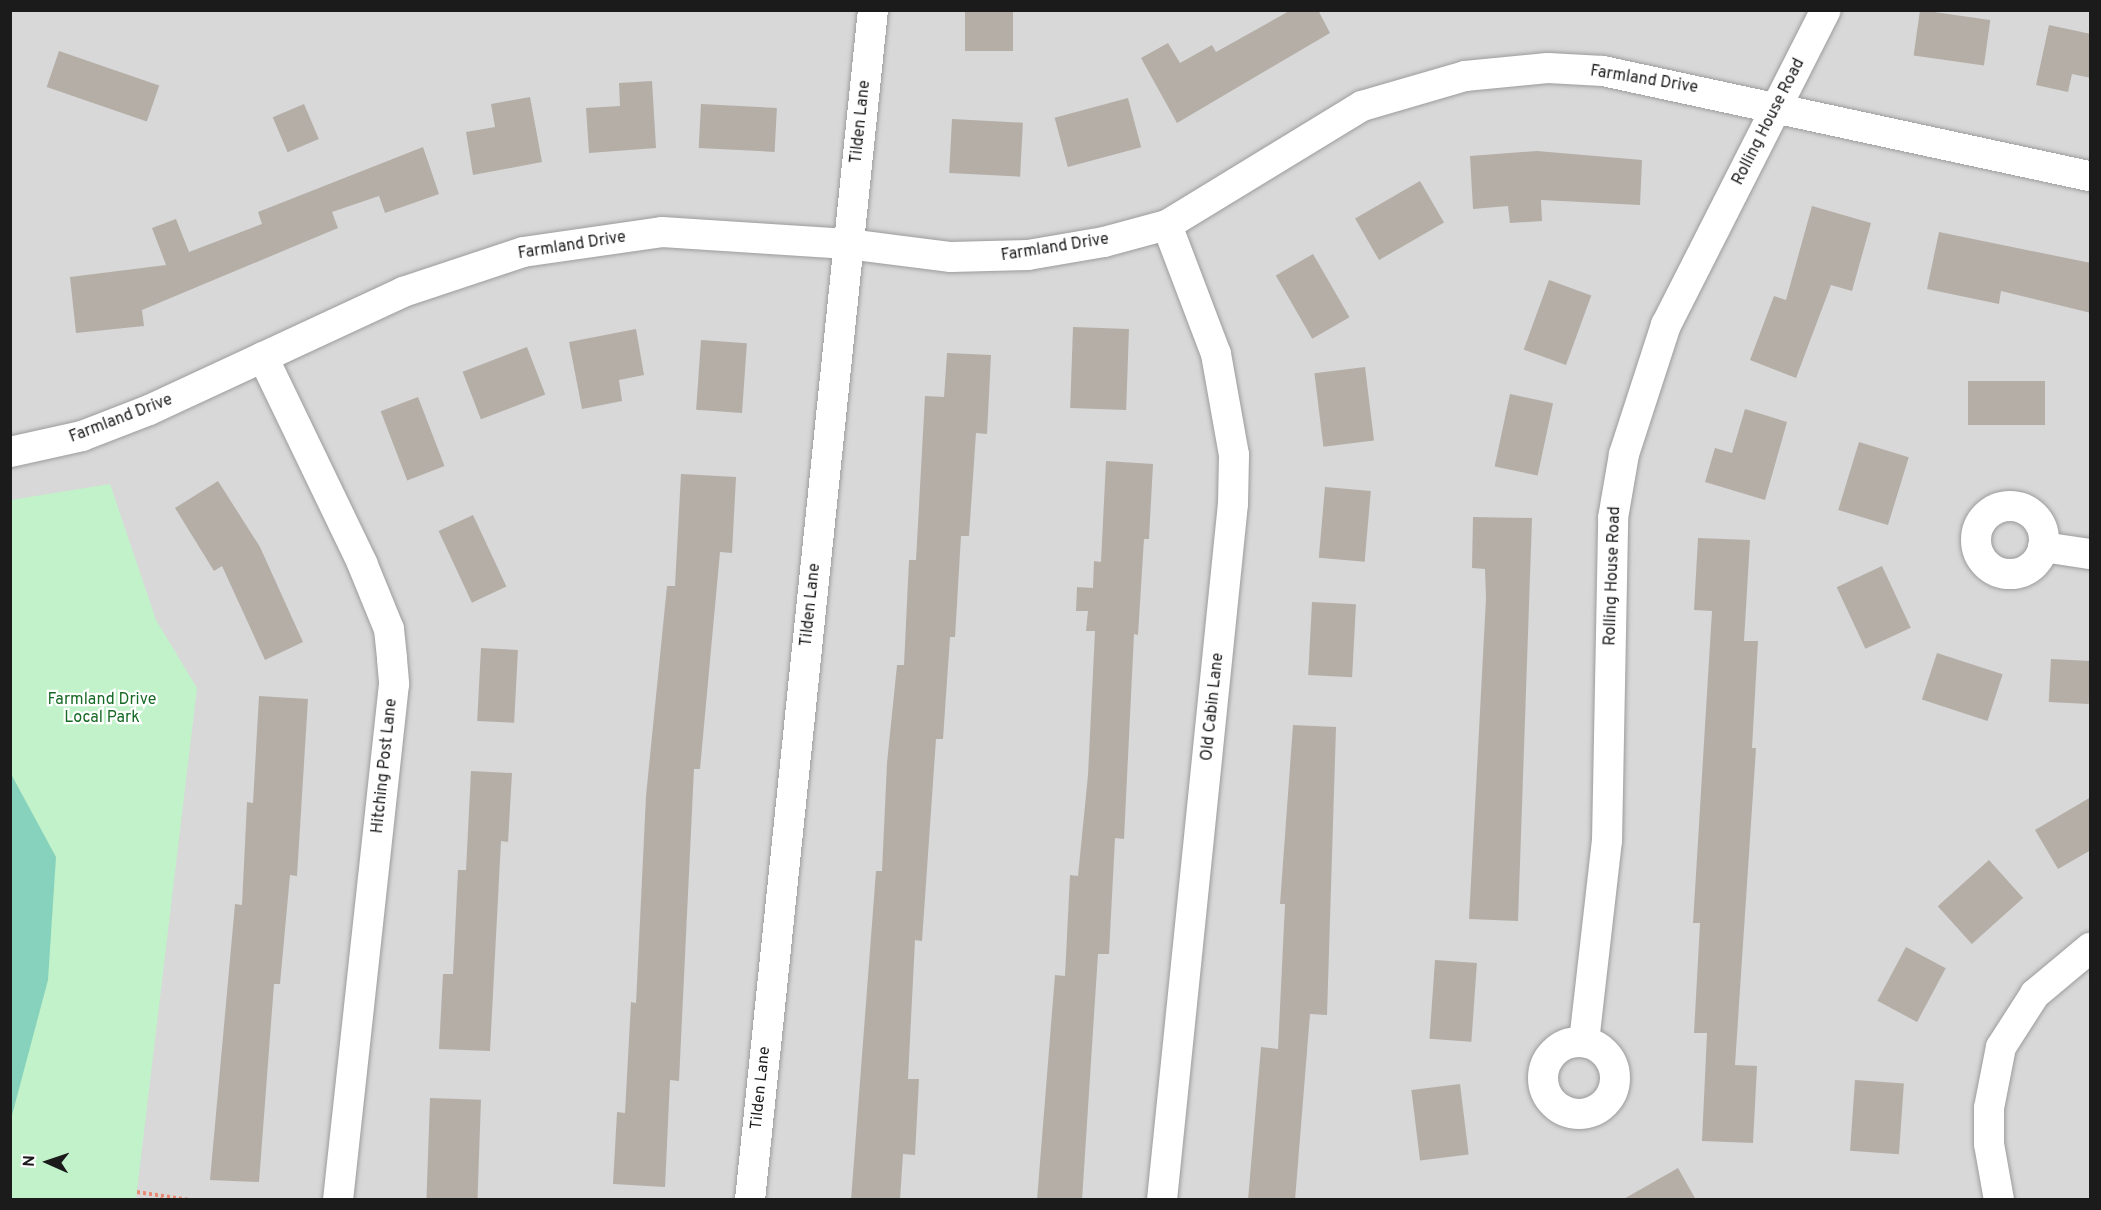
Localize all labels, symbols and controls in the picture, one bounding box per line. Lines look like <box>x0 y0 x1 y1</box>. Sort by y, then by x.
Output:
street label: Rolling House Road <box>1729 55 1809 189</box>
street label: Farmland Drive <box>1589 62 1699 98</box>
street label: Tilden Lane <box>847 79 875 165</box>
street label: Farmland Drive <box>517 228 627 264</box>
street label: Farmland Drive <box>1000 230 1110 266</box>
street label: Farmland Drive <box>67 391 175 447</box>
street label: Rolling House Road <box>1601 506 1625 646</box>
street label: Tilden Lane <box>797 562 825 648</box>
street label: Old Cabin Lane <box>1198 652 1228 762</box>
park label: Farmland Drive Local Park <box>48 690 156 728</box>
street label: Hitching Post Lane <box>368 698 402 834</box>
street label: Tilden Lane <box>747 1045 775 1131</box>
north arrow <box>18 1132 78 1192</box>
text: N <box>20 1155 40 1167</box>

